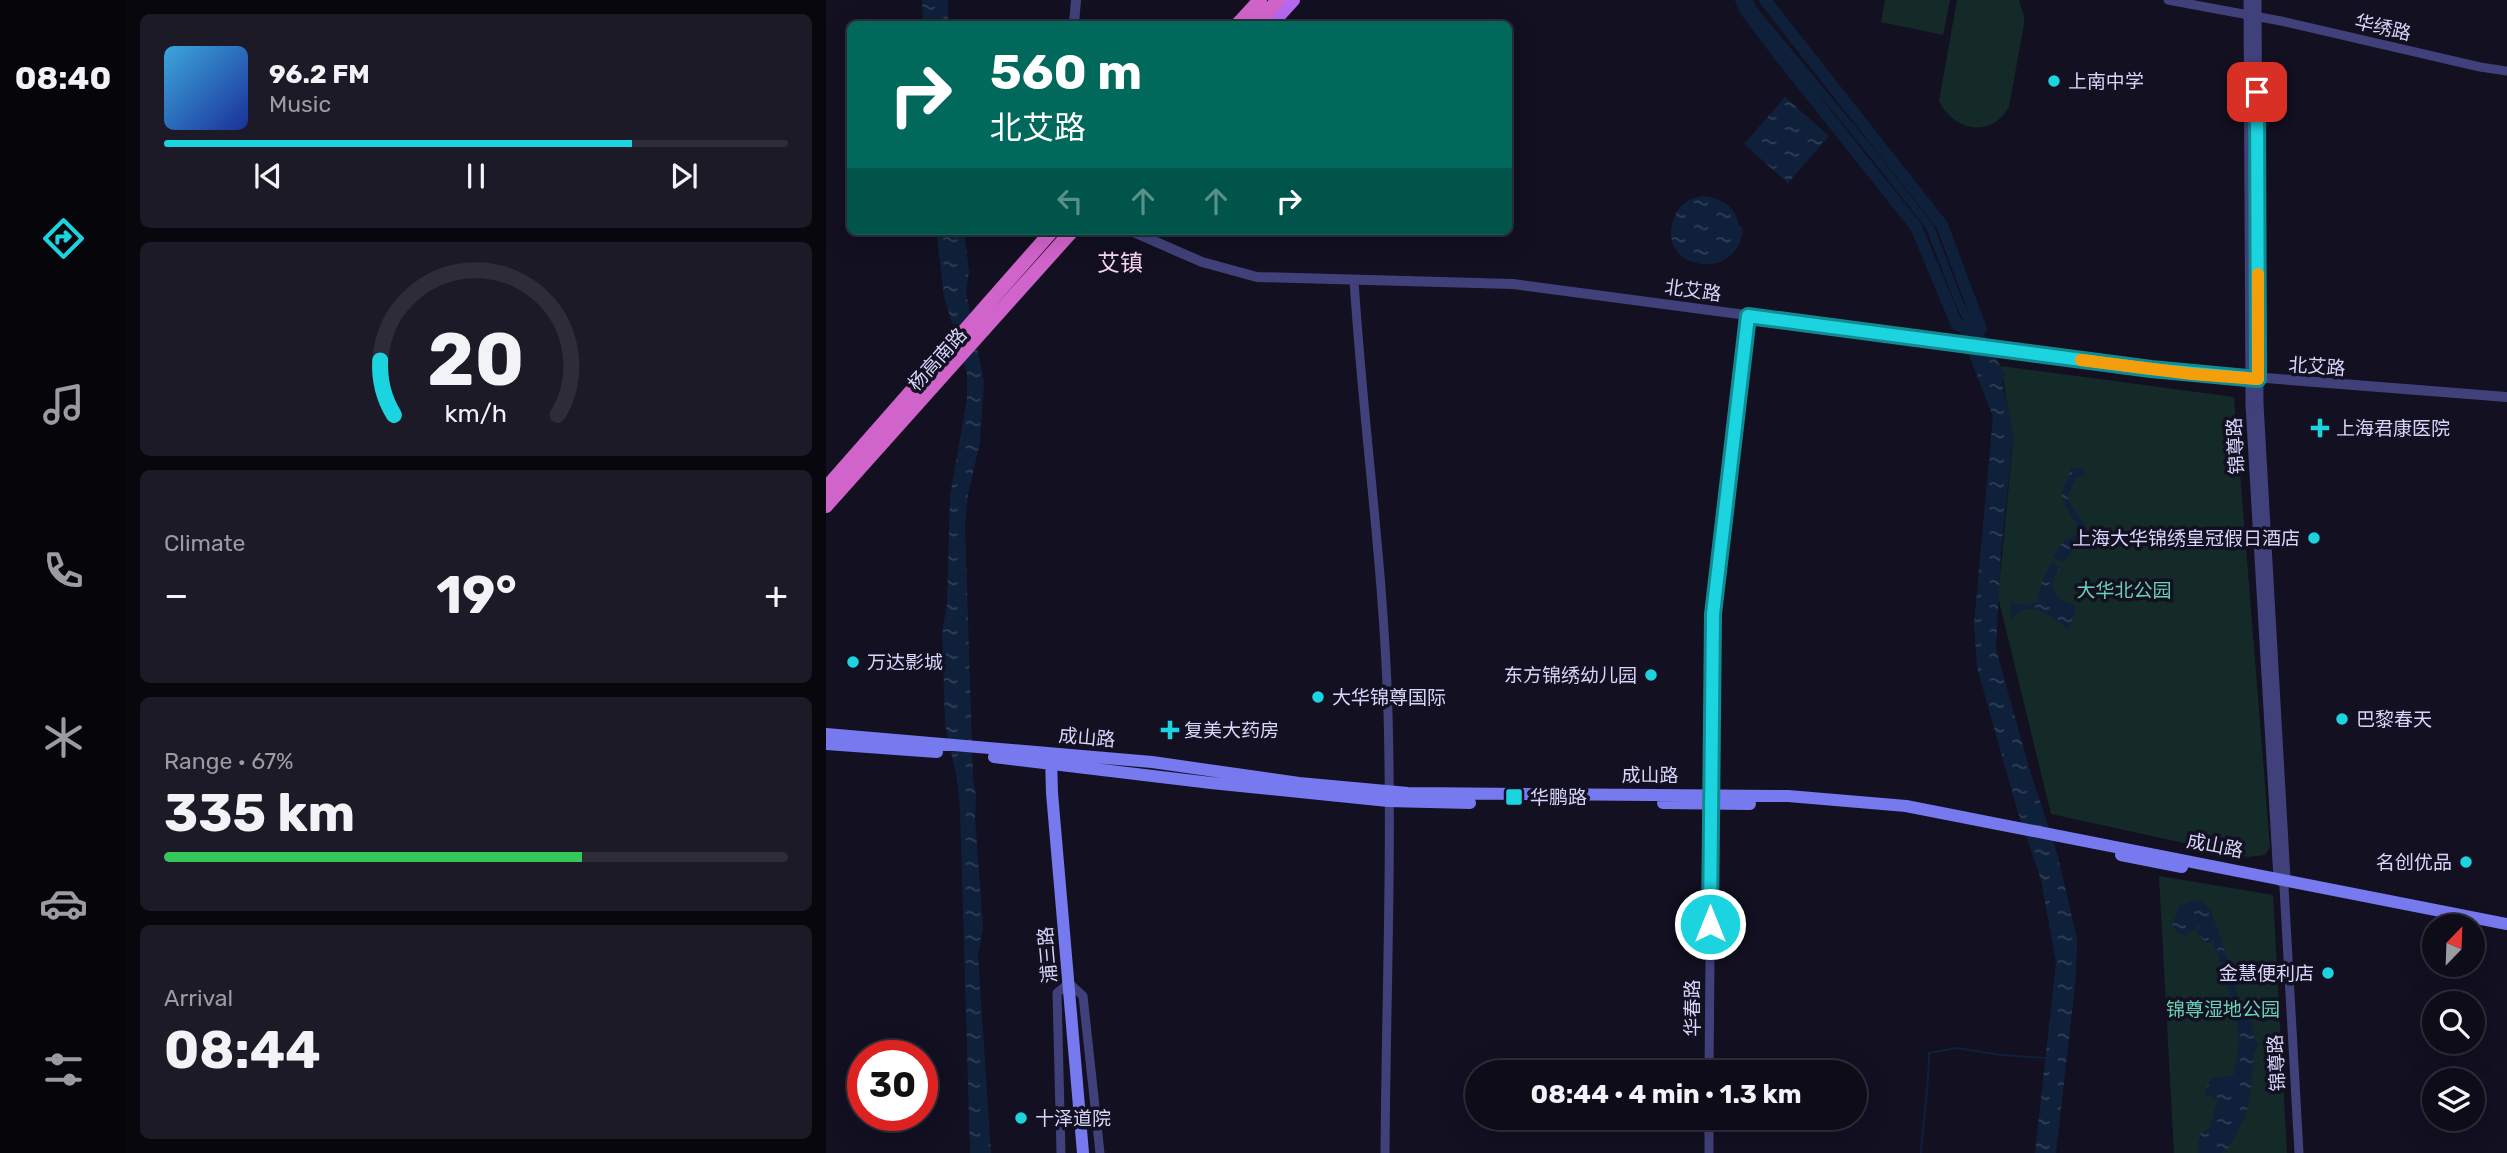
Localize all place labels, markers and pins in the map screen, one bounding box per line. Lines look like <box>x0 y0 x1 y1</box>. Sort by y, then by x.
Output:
pin <box>2227 62 2287 122</box>
place label: 上南中学 <box>2068 70 2144 93</box>
marker: 上南中学 <box>2046 73 2062 89</box>
place label: 上海君康医院 <box>2336 417 2450 440</box>
marker: 上海君康医院 <box>2310 418 2330 438</box>
place label: 上海大华锦绣皇冠假日酒店 <box>2072 527 2300 550</box>
marker: 上海大华锦绣皇冠假日酒店 <box>2306 530 2322 546</box>
place label: 万达影城 <box>867 651 943 674</box>
marker: 万达影城 <box>845 654 861 670</box>
place label: 东方锦绣幼儿园 <box>1504 664 1637 687</box>
marker: 东方锦绣幼儿园 <box>1643 667 1659 683</box>
place label: 大华锦尊国际 <box>1332 686 1446 709</box>
marker: 大华锦尊国际 <box>1310 689 1326 705</box>
place label: 巴黎春天 <box>2356 708 2432 731</box>
marker: 巴黎春天 <box>2334 711 2350 727</box>
place label: 复美大药房 <box>1184 719 1279 742</box>
marker: 复美大药房 <box>1162 722 1178 738</box>
place label: 华鹏路 <box>1530 786 1587 809</box>
marker: 华鹏路 <box>1504 787 1524 807</box>
place label: 名创优品 <box>2376 851 2452 874</box>
marker: 名创优品 <box>2458 854 2474 870</box>
place label: 金慧便利店 <box>2219 962 2314 985</box>
marker: 金慧便利店 <box>2320 965 2336 981</box>
place label: 十泽道院 <box>1035 1107 1111 1130</box>
marker: 十泽道院 <box>1013 1110 1029 1126</box>

